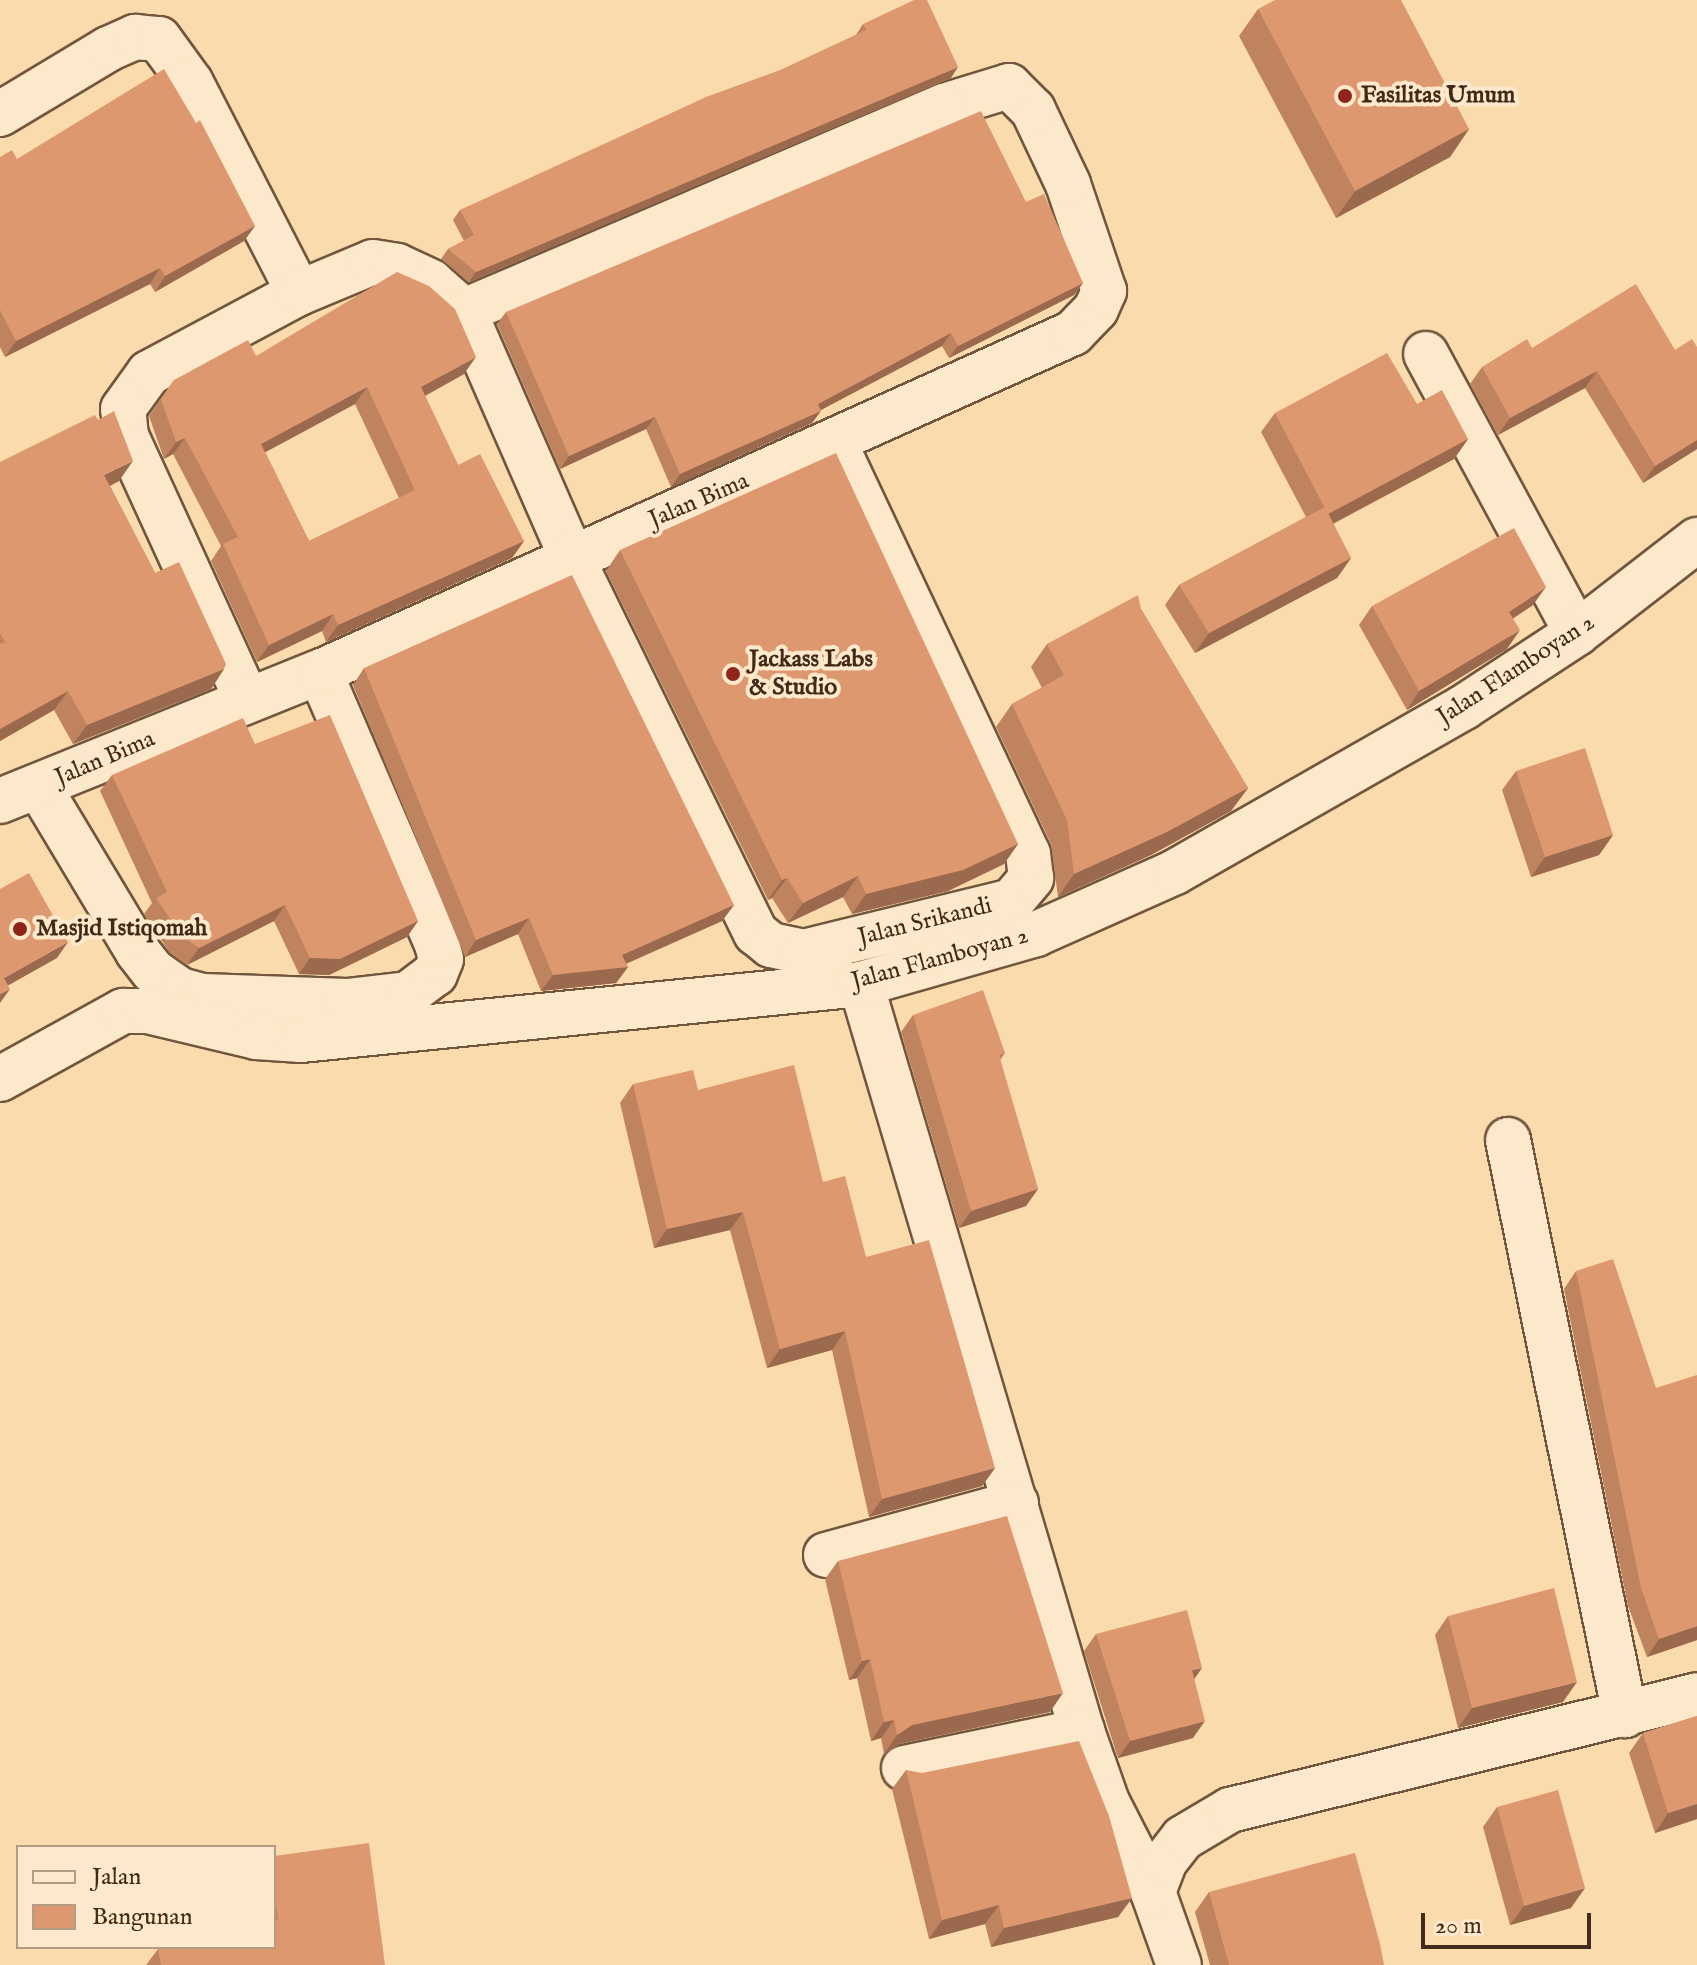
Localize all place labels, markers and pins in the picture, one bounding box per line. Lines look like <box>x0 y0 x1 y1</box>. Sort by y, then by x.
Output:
place label: Fasilitas Umum <box>1361 82 1515 110</box>
marker: Fasilitas Umum <box>1336 87 1354 105</box>
place label: Jackass Labs & Studio <box>749 646 873 702</box>
marker: Jackass Labs & Studio <box>724 665 742 683</box>
place label: Masjid Istiqomah <box>36 915 207 943</box>
marker: Masjid Istiqomah <box>11 920 29 938</box>

